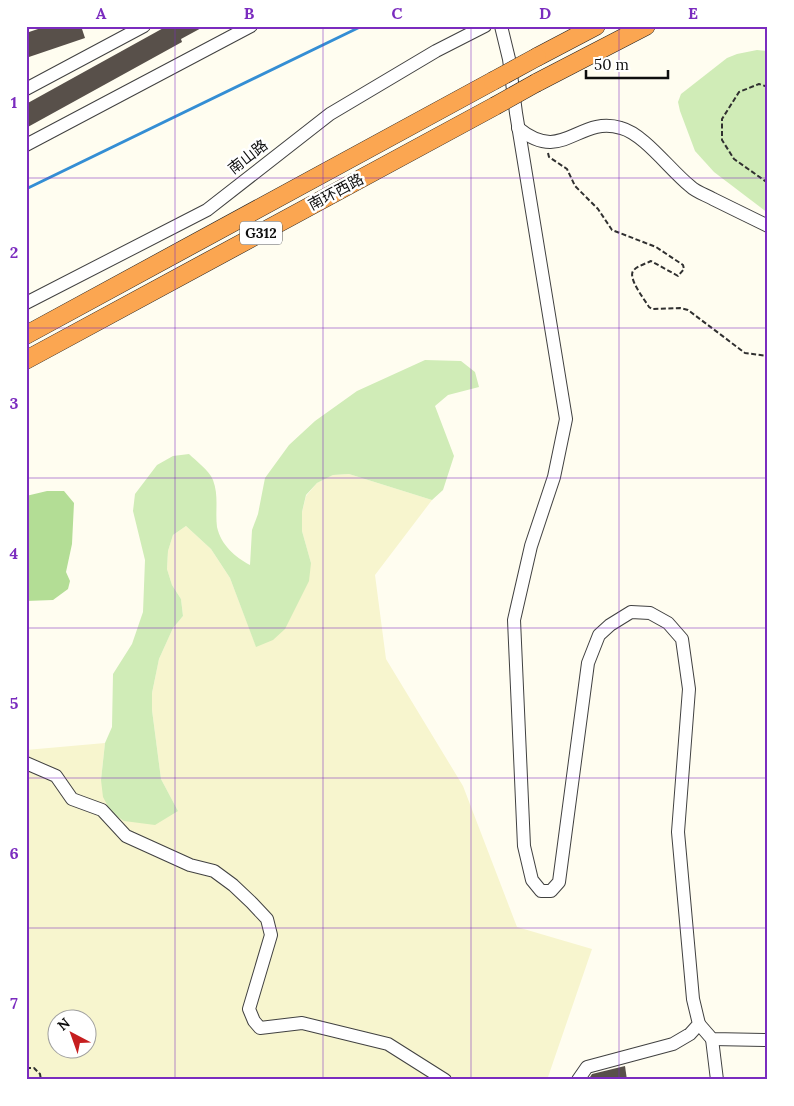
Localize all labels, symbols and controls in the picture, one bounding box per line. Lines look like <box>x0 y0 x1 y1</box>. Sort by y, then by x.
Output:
text: A <box>96 3 107 23</box>
text: B <box>244 3 255 23</box>
text: C <box>391 3 403 23</box>
text: D <box>539 3 551 23</box>
text: E <box>688 3 698 23</box>
scale bar <box>586 48 669 80</box>
text: 50 m <box>594 55 629 74</box>
text: 1 <box>11 92 17 112</box>
street label: 南山路 <box>224 135 271 178</box>
street label: 南环西路 <box>305 169 367 214</box>
road number: G312 <box>240 222 282 244</box>
text: 2 <box>10 242 18 262</box>
text: 3 <box>10 393 19 413</box>
text: 4 <box>10 543 19 563</box>
text: 5 <box>10 693 19 713</box>
text: 6 <box>9 843 19 863</box>
text: 7 <box>10 993 18 1013</box>
north arrow <box>48 1008 98 1058</box>
text: N <box>53 1014 74 1035</box>

